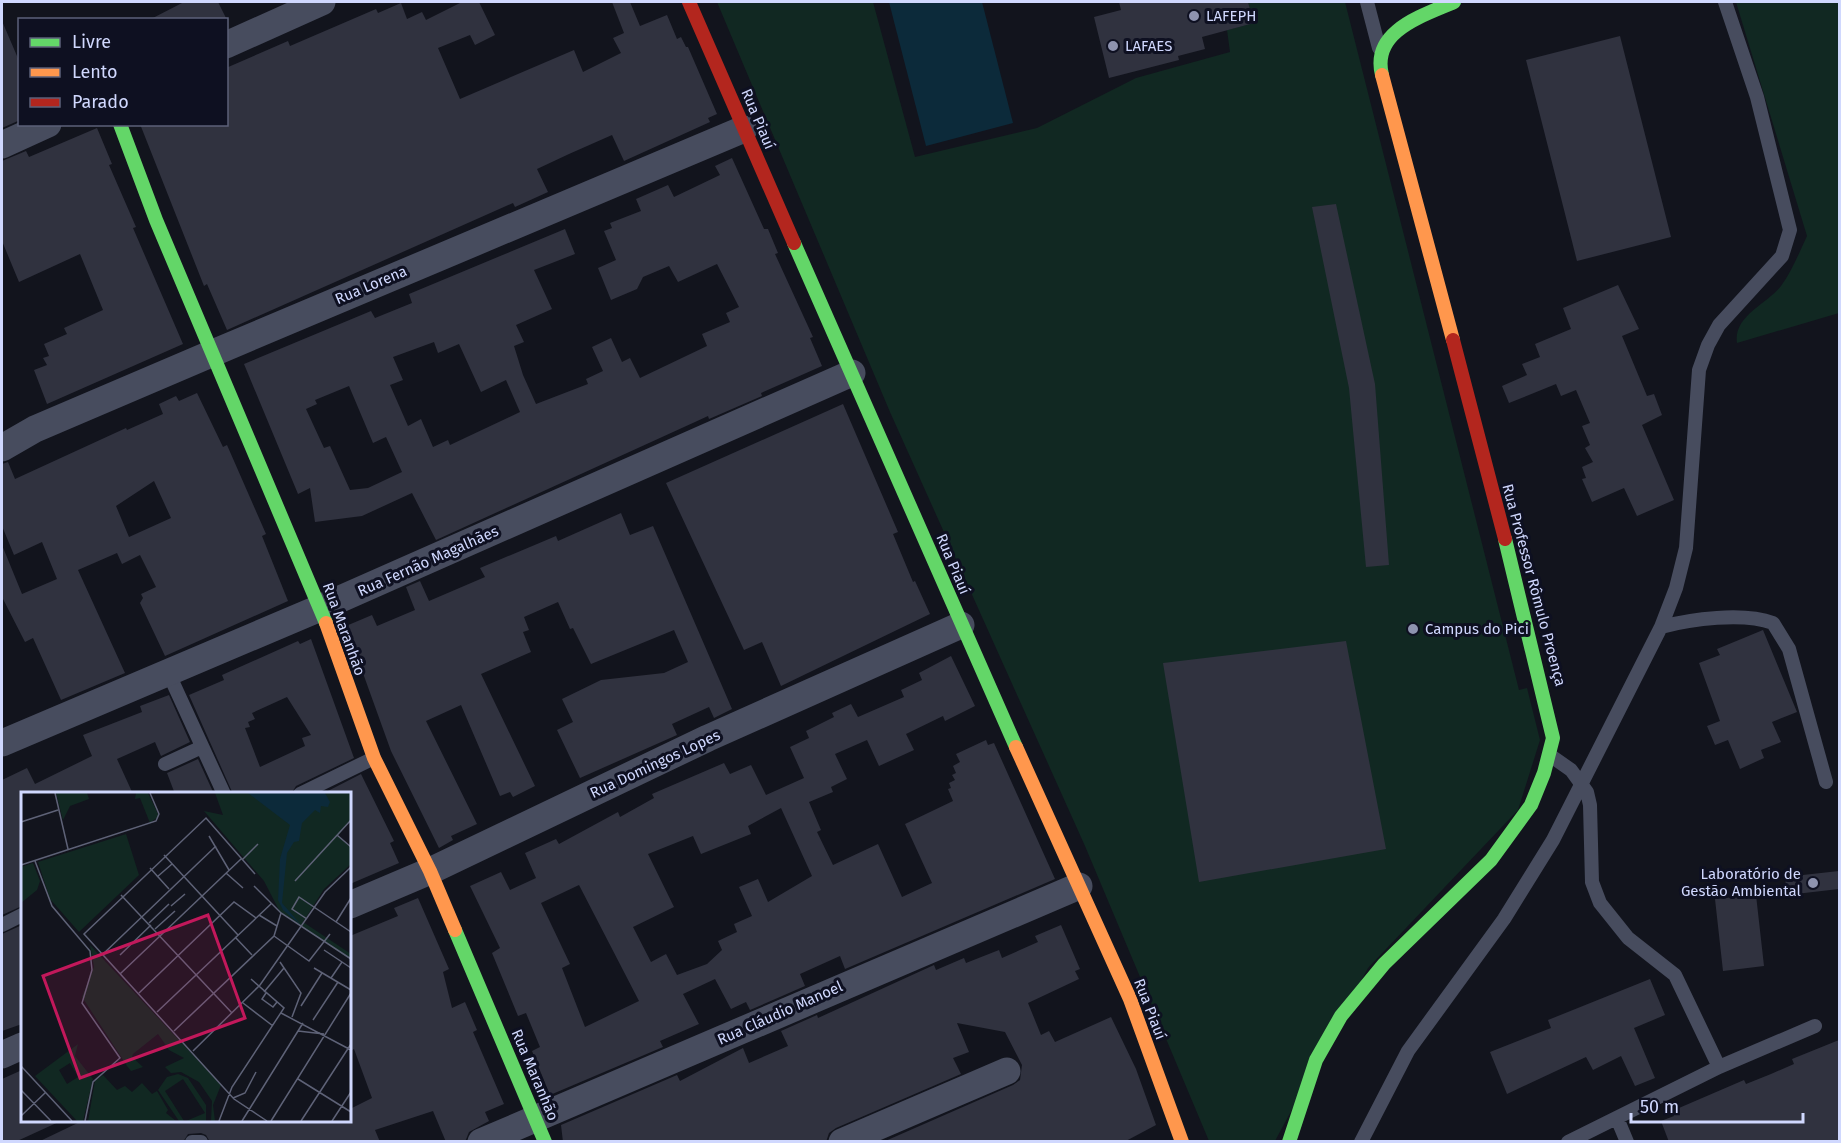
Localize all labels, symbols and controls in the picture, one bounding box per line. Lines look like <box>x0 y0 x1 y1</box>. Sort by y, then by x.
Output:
place label: LAFEPH <box>1206 7 1256 25</box>
marker: LAFEPH <box>1187 9 1201 23</box>
legend <box>18 18 228 126</box>
text: Livre <box>72 31 111 53</box>
place label: LAFAES <box>1125 37 1172 55</box>
marker: LAFAES <box>1106 39 1120 53</box>
text: Lento <box>72 61 118 83</box>
street label: Rua Piauí <box>737 86 779 152</box>
text: Parado <box>72 91 129 113</box>
street label: Rua Lorena <box>332 262 410 308</box>
street label: Rua Professor Rômulo Proença <box>1498 482 1570 688</box>
street label: Rua Fernão Magalhães <box>355 522 501 600</box>
street label: Rua Piauí <box>932 531 974 597</box>
street label: Rua Maranhão <box>319 580 369 678</box>
place label: Campus do Pici <box>1425 620 1529 638</box>
marker: Campus do Pici <box>1406 622 1420 636</box>
street label: Rua Domingos Lopes <box>587 726 723 802</box>
inset map <box>21 792 351 1122</box>
place label: Laboratório de Gestão Ambiental <box>1681 865 1802 900</box>
marker: Laboratório de Gestão Ambiental <box>1806 876 1820 890</box>
street label: Rua Piauí <box>1130 976 1170 1042</box>
street label: Rua Cláudio Manoel <box>715 977 846 1049</box>
street label: Rua Maranhão <box>508 1027 562 1123</box>
scale bar <box>1631 1086 1804 1124</box>
text: 50 m <box>1640 1096 1679 1118</box>

